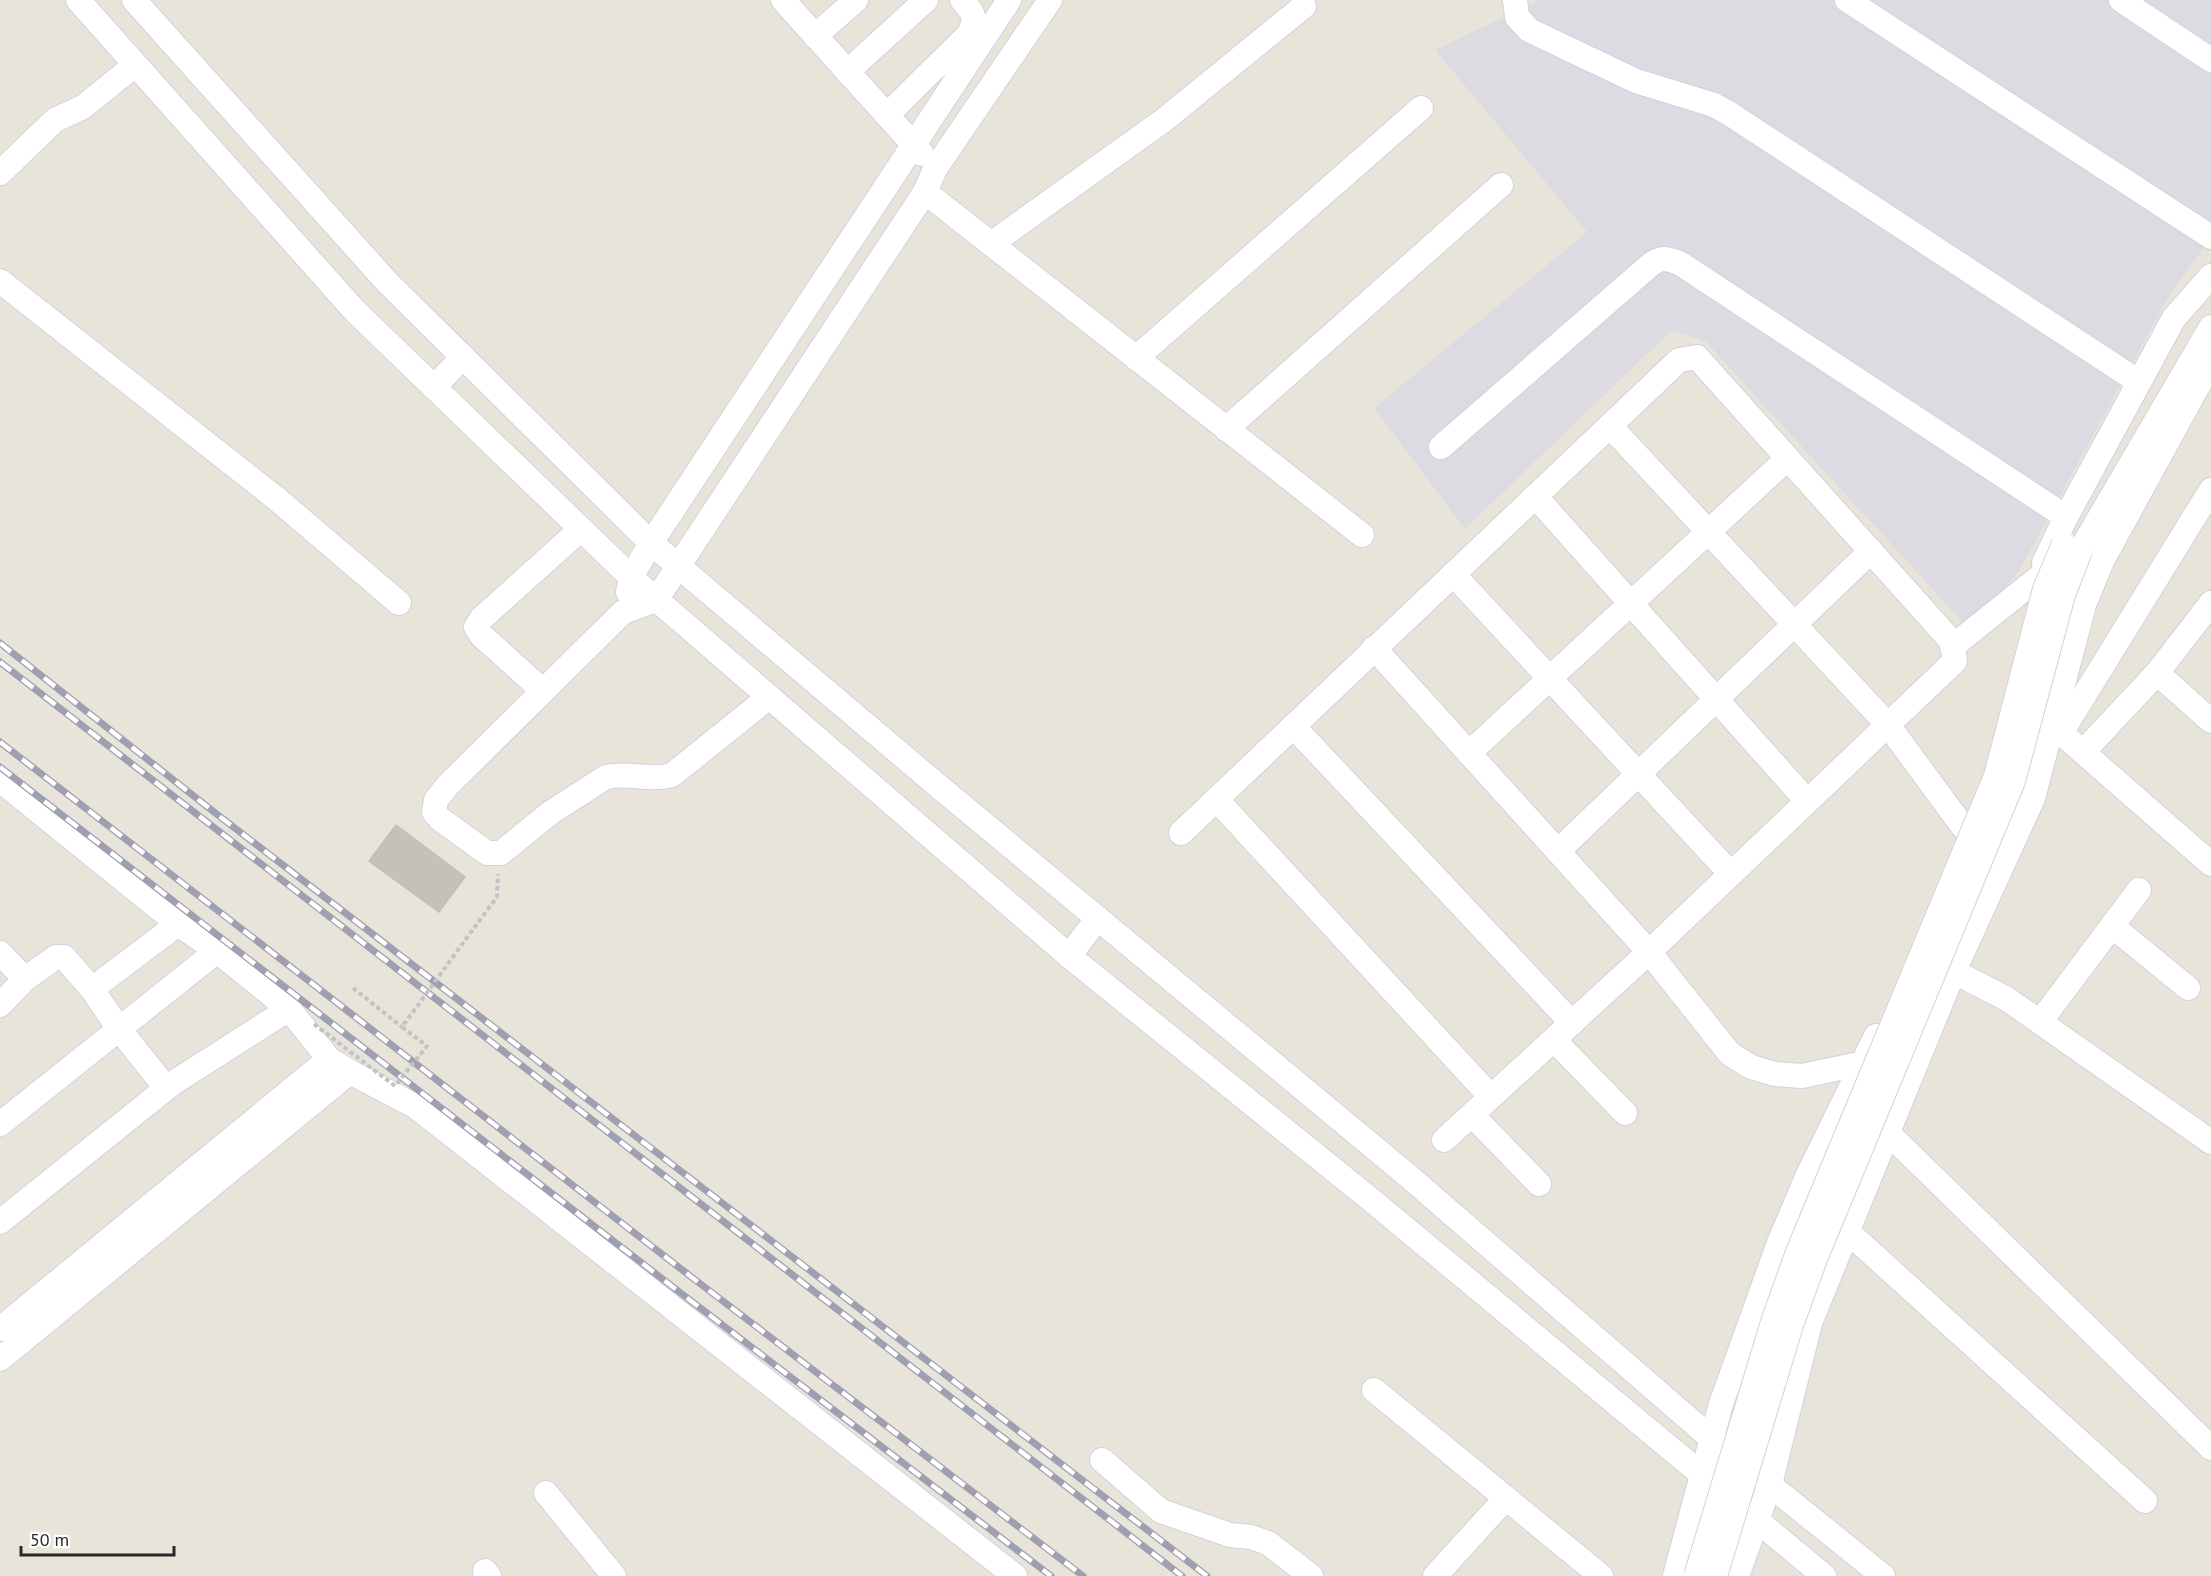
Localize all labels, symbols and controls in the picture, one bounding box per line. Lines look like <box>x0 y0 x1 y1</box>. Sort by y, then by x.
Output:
scale bar <box>21 1519 174 1557</box>
text: 50 m <box>30 1528 69 1551</box>

